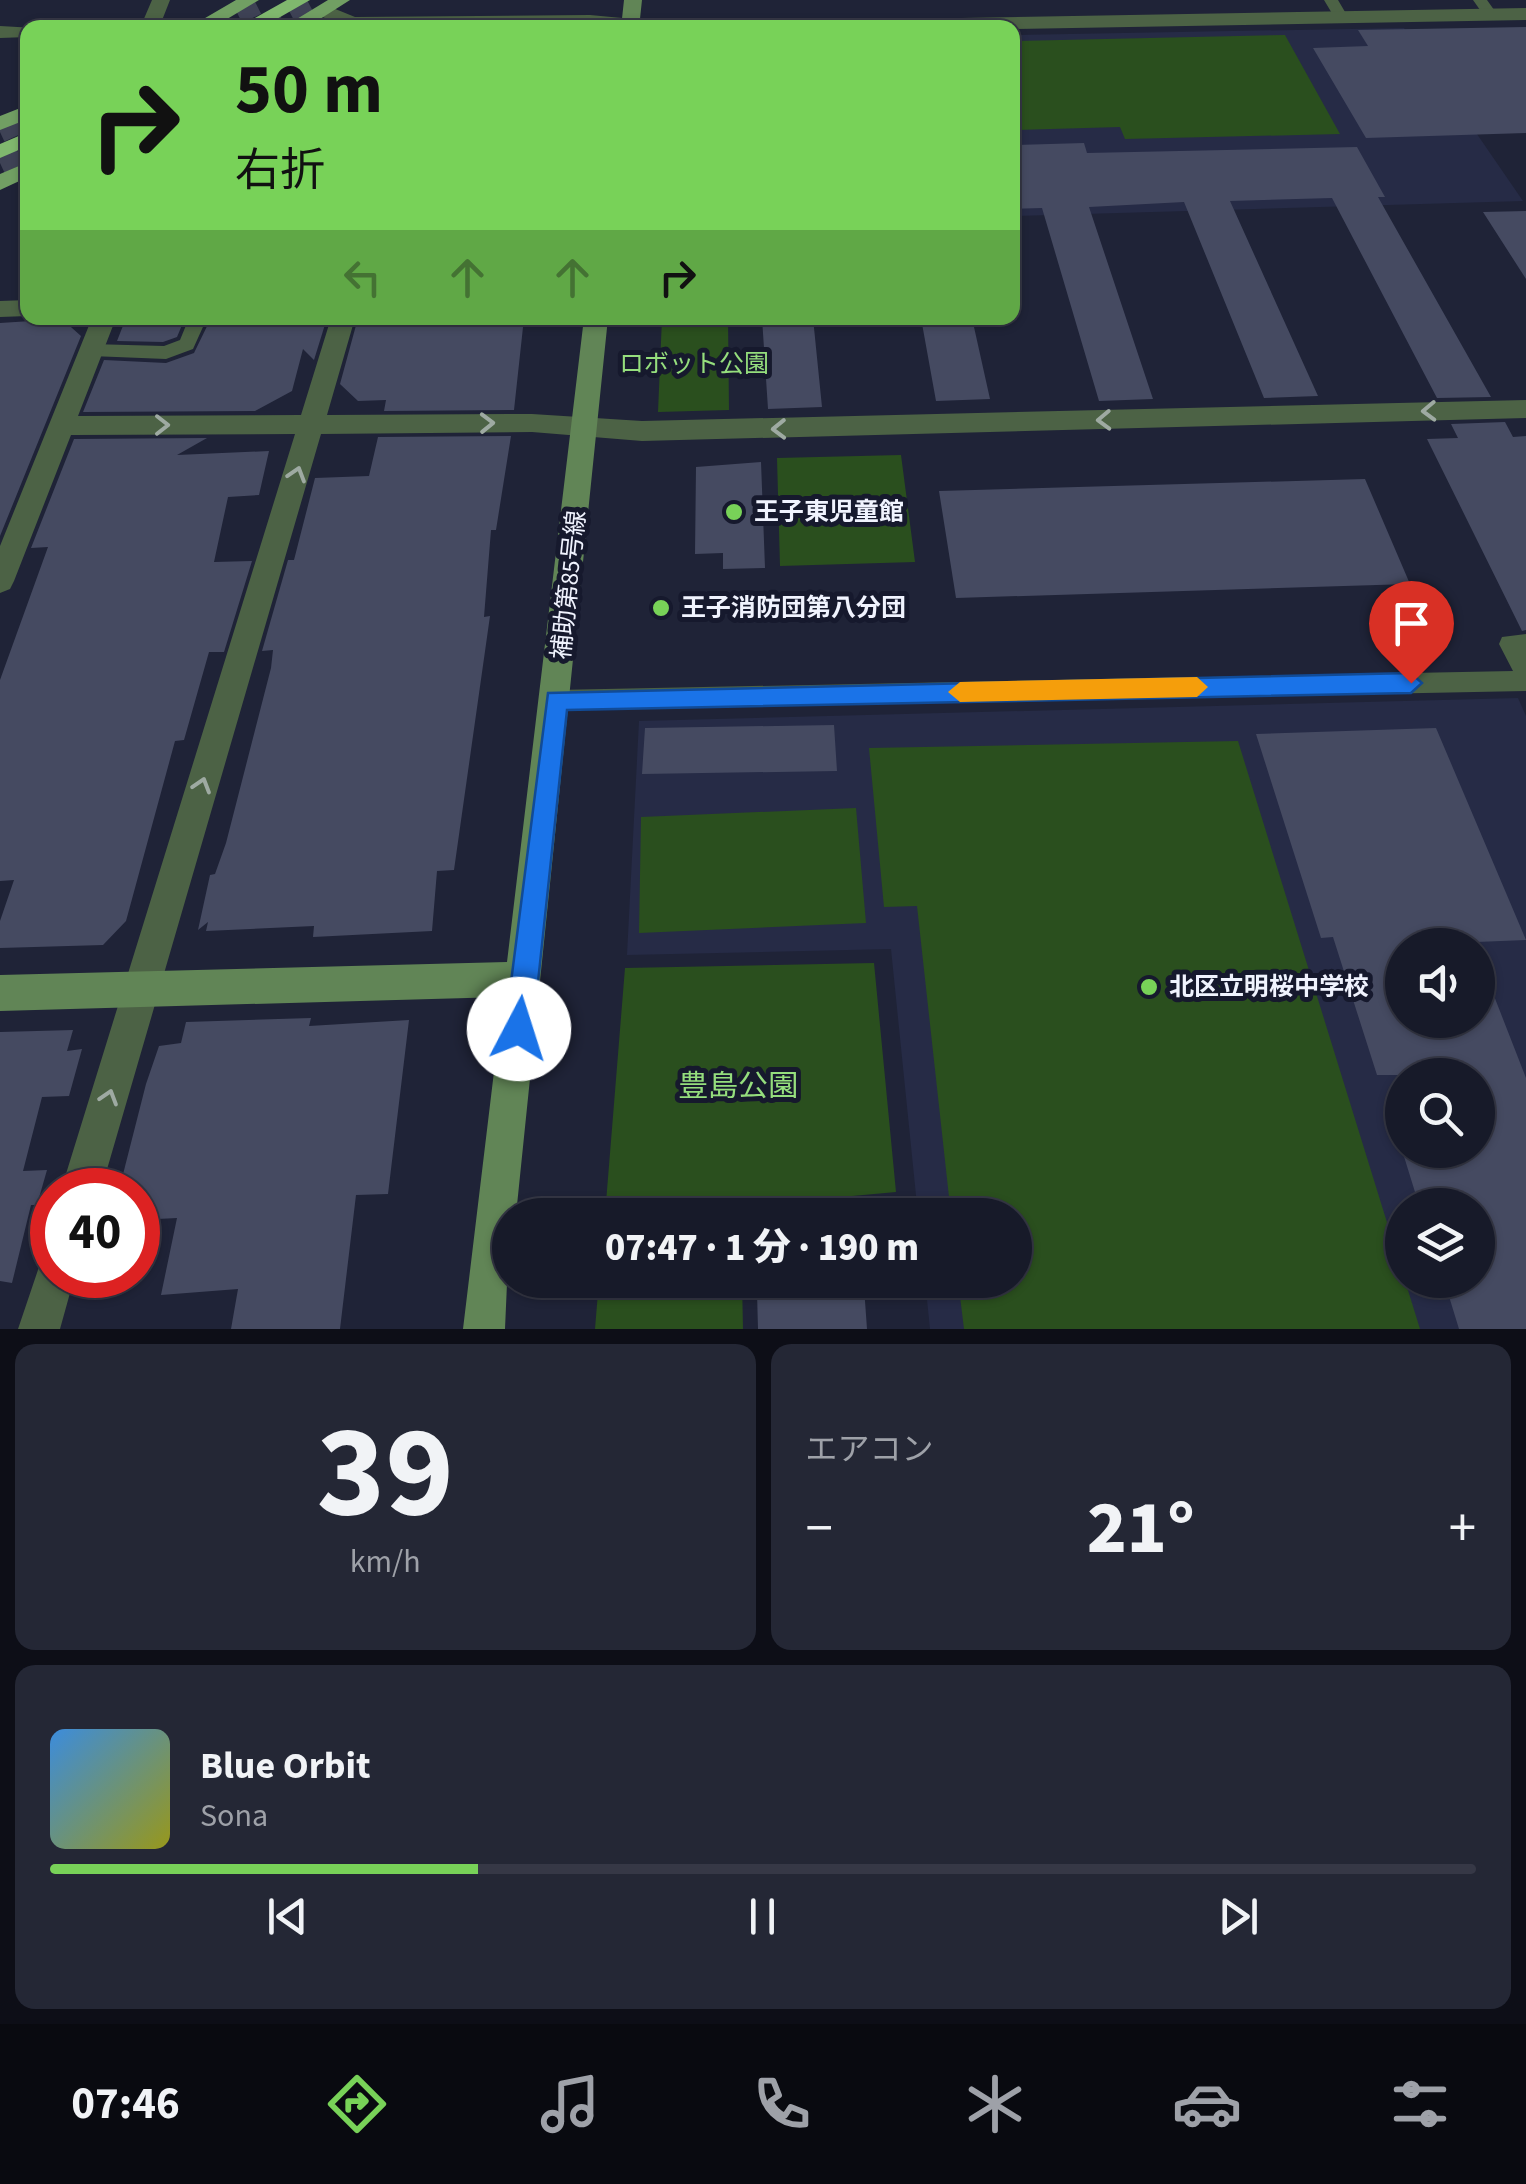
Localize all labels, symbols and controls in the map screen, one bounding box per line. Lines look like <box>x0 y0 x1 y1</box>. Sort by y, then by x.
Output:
text: 50 m <box>235 40 383 140</box>
icon: right <box>70 60 200 190</box>
text: 右折 <box>235 139 325 203</box>
icon: left <box>335 250 390 305</box>
icon: ahead <box>440 250 495 305</box>
icon: ahead <box>545 250 600 305</box>
icon: right <box>650 250 705 305</box>
park label: ロボット公園 <box>619 346 769 382</box>
one-way arrow <box>1420 401 1436 422</box>
one-way arrow <box>1095 410 1111 431</box>
one-way arrow <box>480 413 496 434</box>
one-way arrow <box>156 414 171 436</box>
one-way arrow <box>770 418 786 439</box>
one-way arrow <box>285 467 306 484</box>
place label: 王子東児童館 <box>754 494 904 530</box>
marker: 王子東児童館 <box>723 501 745 523</box>
street label: 補助第85号線 <box>543 509 595 661</box>
pin <box>1369 581 1454 684</box>
place label: 王子消防団第八分団 <box>681 590 906 626</box>
icon: arrive <box>1384 596 1439 651</box>
marker: 王子消防団第八分団 <box>650 597 672 619</box>
one-way arrow <box>190 778 211 795</box>
map controls <box>1385 928 1495 1298</box>
button: sound <box>1385 928 1495 1038</box>
place label: 北区立明桜中学校 <box>1169 969 1369 1005</box>
marker: 北区立明桜中学校 <box>1138 976 1160 998</box>
position arrow <box>467 977 571 1081</box>
button: search <box>1385 1058 1495 1168</box>
park label: 豊島公園 <box>678 1065 798 1108</box>
one-way arrow <box>97 1089 118 1106</box>
speed limit sign: 40 <box>30 1168 160 1298</box>
button: layers <box>1385 1188 1495 1298</box>
text: 07:47 · 1 分 · 190 m <box>605 1221 919 1275</box>
text: 39 <box>317 1381 454 1566</box>
text: エアコン <box>806 1427 934 1473</box>
text: 21° <box>1087 1475 1195 1582</box>
text: − <box>806 1490 833 1568</box>
text: + <box>1449 1490 1476 1568</box>
text: km/h <box>350 1539 421 1585</box>
text: Blue Orbit <box>200 1739 371 1793</box>
text: Sona <box>200 1793 268 1839</box>
icon: previous <box>260 1889 315 1944</box>
icon: pause <box>735 1889 790 1944</box>
icon: next <box>1211 1889 1266 1944</box>
icon: directions <box>322 2069 392 2139</box>
icon: music <box>535 2069 605 2139</box>
icon: phone <box>747 2069 817 2139</box>
icon: climate <box>960 2069 1030 2139</box>
icon: car <box>1172 2069 1242 2139</box>
icon: filters <box>1385 2069 1455 2139</box>
text: 07:46 <box>71 2072 180 2136</box>

